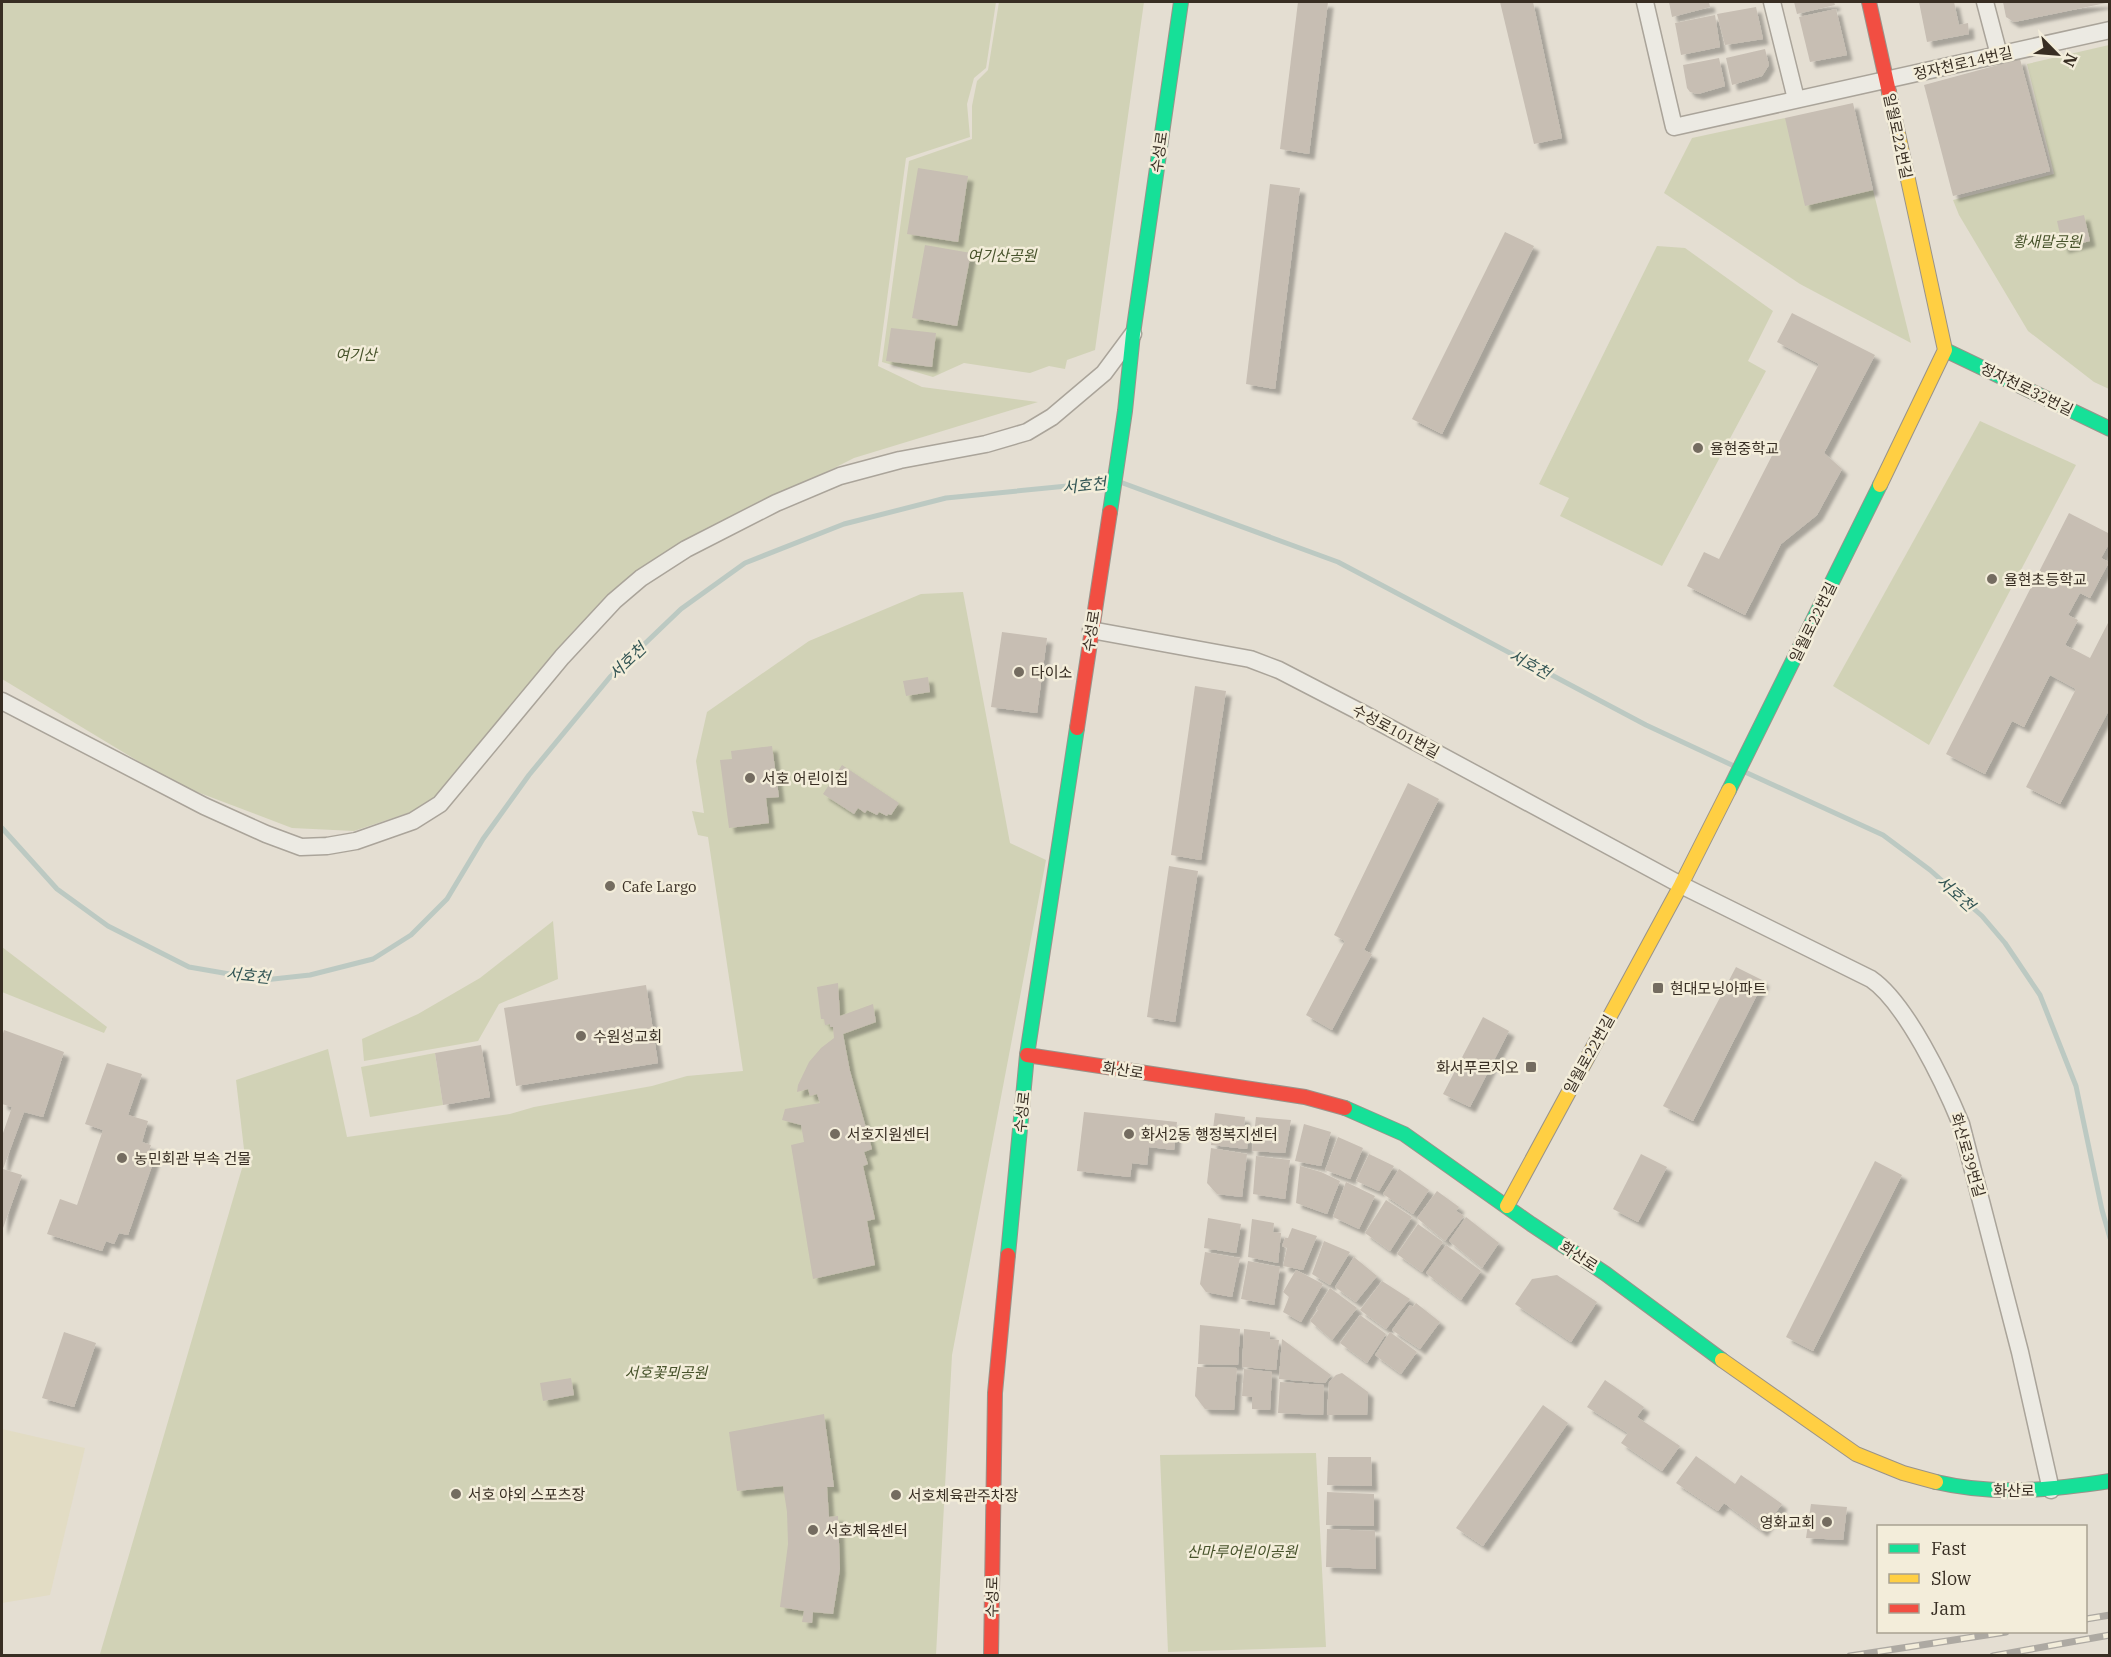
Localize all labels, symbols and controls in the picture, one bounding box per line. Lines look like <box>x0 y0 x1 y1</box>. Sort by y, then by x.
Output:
north arrow <box>2027 24 2087 84</box>
street label: 정자천로14번길 <box>1912 42 2014 84</box>
text: N <box>2059 50 2082 70</box>
street label: 일월로22번길 <box>1880 91 1916 181</box>
street label: 수성로 <box>1147 130 1171 174</box>
park label: 황새말공원 <box>2012 232 2083 251</box>
park label: 여기산공원 <box>967 246 1038 265</box>
park label: 여기산 <box>335 345 379 364</box>
street label: 정자천로32번길 <box>1978 358 2076 420</box>
place label: 율현중학교 <box>1710 439 1779 458</box>
marker: 율현중학교 <box>1691 441 1705 455</box>
water label: 서호천 <box>1061 473 1109 497</box>
place label: 율현초등학교 <box>2004 570 2087 589</box>
marker: 율현초등학교 <box>1985 572 1999 586</box>
street label: 일월로22번길 <box>1785 579 1841 665</box>
street label: 수성로 <box>1078 609 1104 653</box>
water label: 서호천 <box>604 637 651 684</box>
water label: 서호천 <box>1506 645 1556 684</box>
place label: 다이소 <box>1031 663 1073 682</box>
marker: 다이소 <box>1012 665 1026 679</box>
street label: 수성로101번길 <box>1349 700 1443 762</box>
place label: 서호 어린이집 <box>762 769 848 788</box>
marker: 서호 어린이집 <box>743 771 757 785</box>
water label: 서호천 <box>1933 871 1981 917</box>
place label: Cafe Largo <box>622 877 697 896</box>
marker: Cafe Largo <box>603 879 617 893</box>
water label: 서호천 <box>225 963 273 987</box>
place label: 현대모닝아파트 <box>1670 979 1767 998</box>
marker: 현대모닝아파트 <box>1651 981 1665 995</box>
street label: 일월로22번길 <box>1560 1011 1618 1097</box>
place label: 수원성교회 <box>593 1027 662 1046</box>
marker: 수원성교회 <box>574 1029 588 1043</box>
street label: 화산로 <box>1101 1057 1145 1083</box>
place label: 화서푸르지오 <box>1436 1058 1519 1077</box>
marker: 화서푸르지오 <box>1524 1060 1538 1074</box>
street label: 수성로 <box>1010 1090 1034 1134</box>
street label: 화산로39번길 <box>1947 1111 1989 1199</box>
place label: 서호지원센터 <box>847 1125 930 1144</box>
place label: 화서2동 행정복지센터 <box>1141 1125 1278 1144</box>
marker: 서호지원센터 <box>828 1127 842 1141</box>
marker: 화서2동 행정복지센터 <box>1122 1127 1136 1141</box>
place label: 농민회관 부속 건물 <box>134 1149 251 1168</box>
marker: 농민회관 부속 건물 <box>115 1151 129 1165</box>
street label: 화산로 <box>1556 1237 1602 1275</box>
park label: 서호꽃뫼공원 <box>625 1363 709 1382</box>
street label: 화산로 <box>1993 1481 2035 1500</box>
place label: 서호 야외 스포츠장 <box>468 1485 586 1504</box>
place label: 서호체육관주차장 <box>908 1486 1019 1505</box>
marker: 서호 야외 스포츠장 <box>449 1487 463 1501</box>
marker: 서호체육관주차장 <box>889 1488 903 1502</box>
place label: 영화교회 <box>1760 1513 1815 1532</box>
marker: 영화교회 <box>1820 1515 1834 1529</box>
place label: 서호체육센터 <box>825 1521 908 1540</box>
marker: 서호체육센터 <box>806 1523 820 1537</box>
legend <box>1877 1525 2087 1633</box>
text: Fast <box>1931 1537 1966 1560</box>
park label: 산마루어린이공원 <box>1187 1542 1298 1561</box>
text: Slow <box>1931 1567 1971 1590</box>
street label: 수성로 <box>982 1576 1002 1618</box>
text: Jam <box>1931 1597 1966 1620</box>

